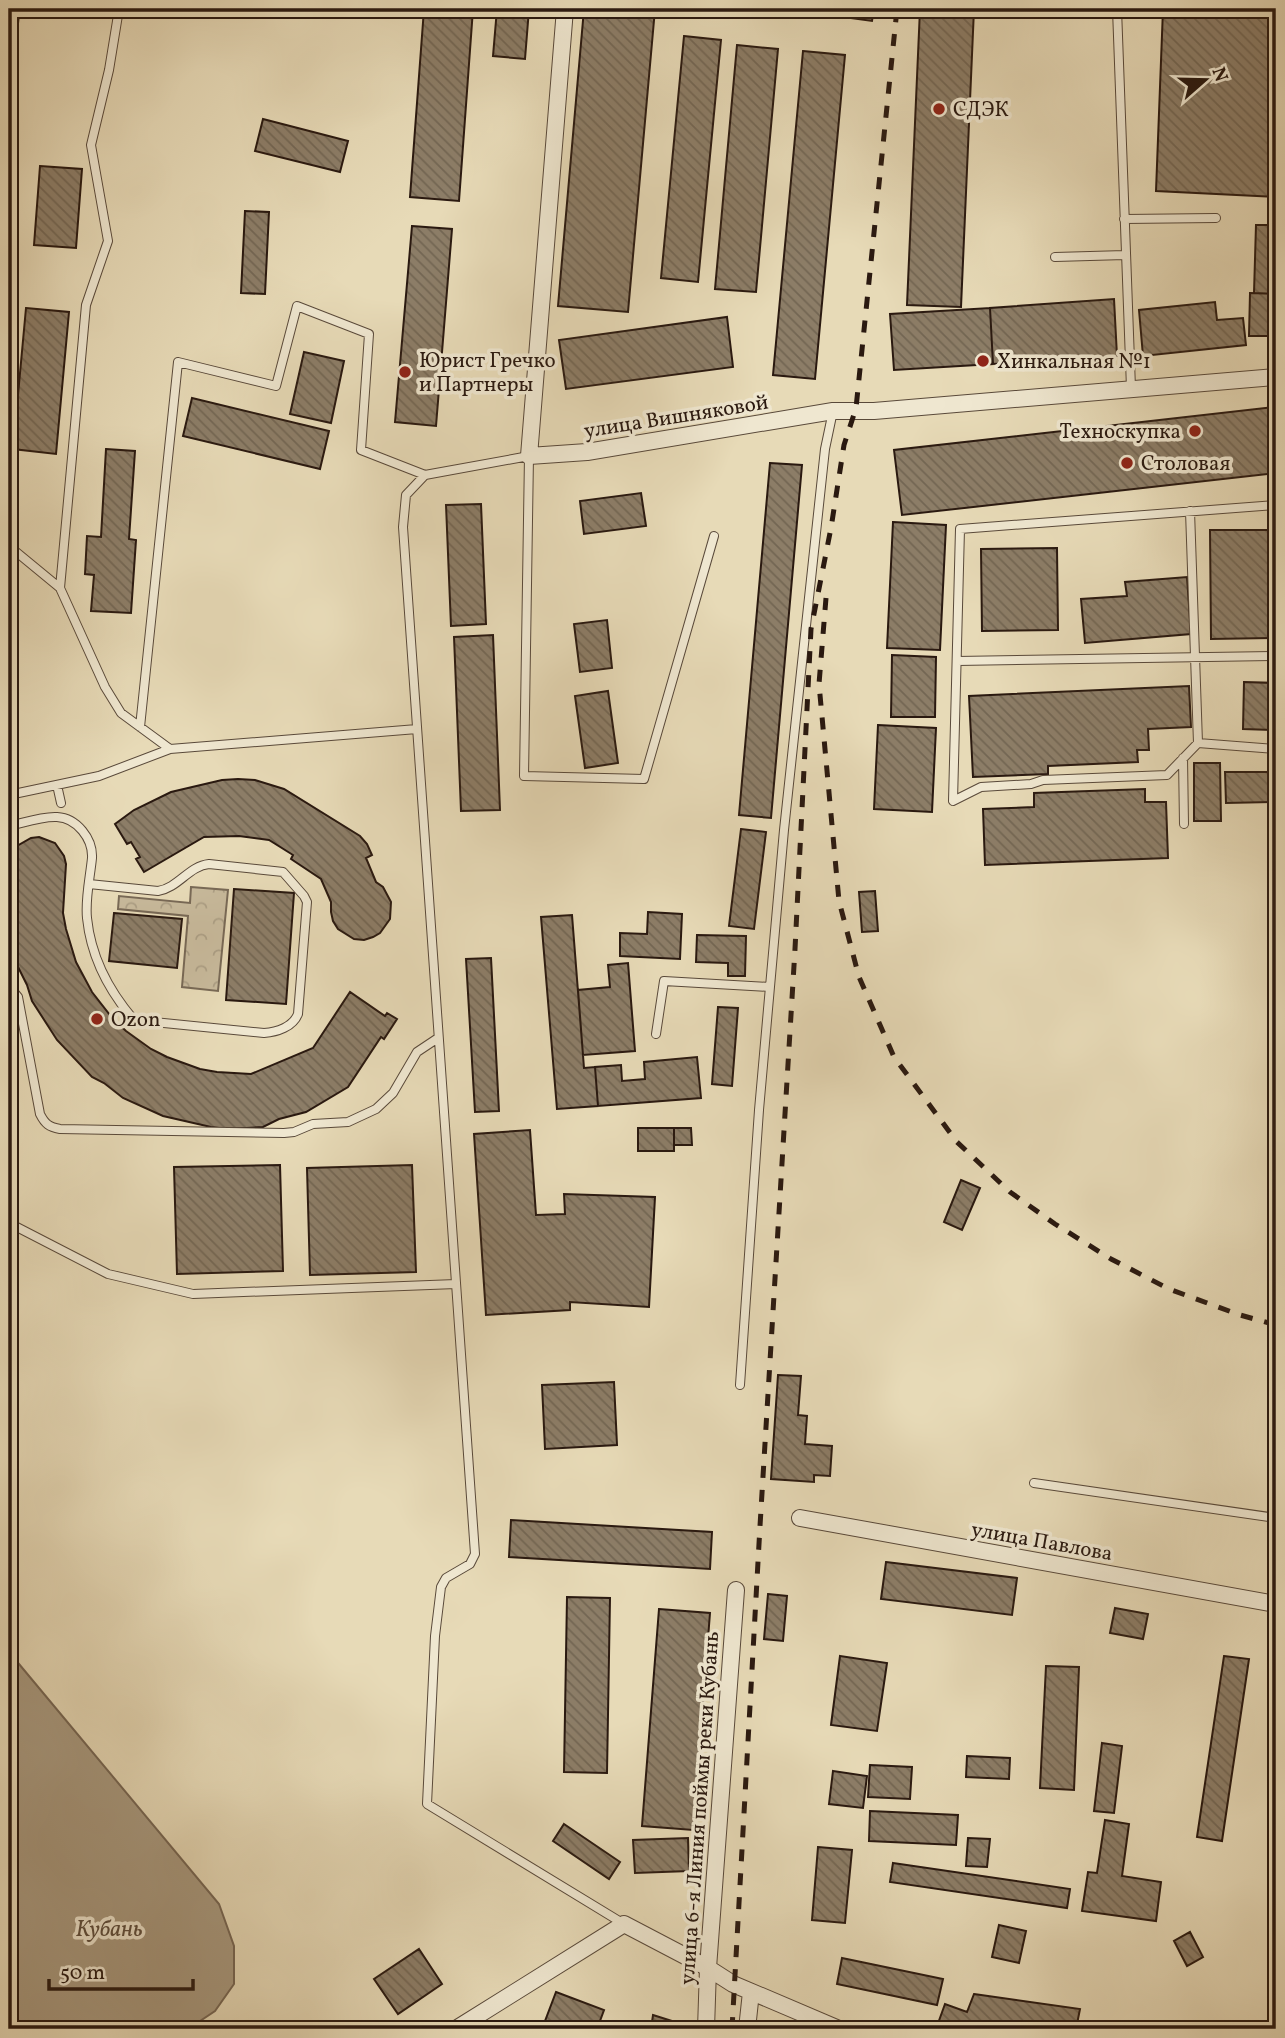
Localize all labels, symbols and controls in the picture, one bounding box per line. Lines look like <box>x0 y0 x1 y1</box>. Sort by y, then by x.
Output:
north arrow <box>1170 46 1240 116</box>
text: N <box>1205 64 1234 86</box>
place label: СДЭК <box>953 96 1009 125</box>
marker: СДЭК <box>931 101 947 117</box>
place label: Юрист Гречко и Партнеры <box>419 347 556 400</box>
place label: Хинкальная №1 <box>997 348 1151 377</box>
marker: Хинкальная №1 <box>975 353 991 369</box>
marker: Юрист Гречко и Партнеры <box>397 364 413 380</box>
street label: улица Вишняковой <box>582 389 771 446</box>
place label: Техноскупка <box>1060 418 1181 447</box>
marker: Техноскупка <box>1187 423 1203 439</box>
place label: Столовая <box>1141 450 1230 479</box>
marker: Столовая <box>1119 455 1135 471</box>
place label: Ozon <box>111 1006 161 1035</box>
marker: Ozon <box>89 1011 105 1027</box>
street label: улица Павлова <box>969 1516 1115 1569</box>
street label: улица 6-я Линия поймы реки Кубань <box>674 1630 727 1986</box>
water label: Кубань <box>75 1914 143 1946</box>
scale bar <box>49 1947 192 1991</box>
text: 50 m <box>60 1959 105 1988</box>

